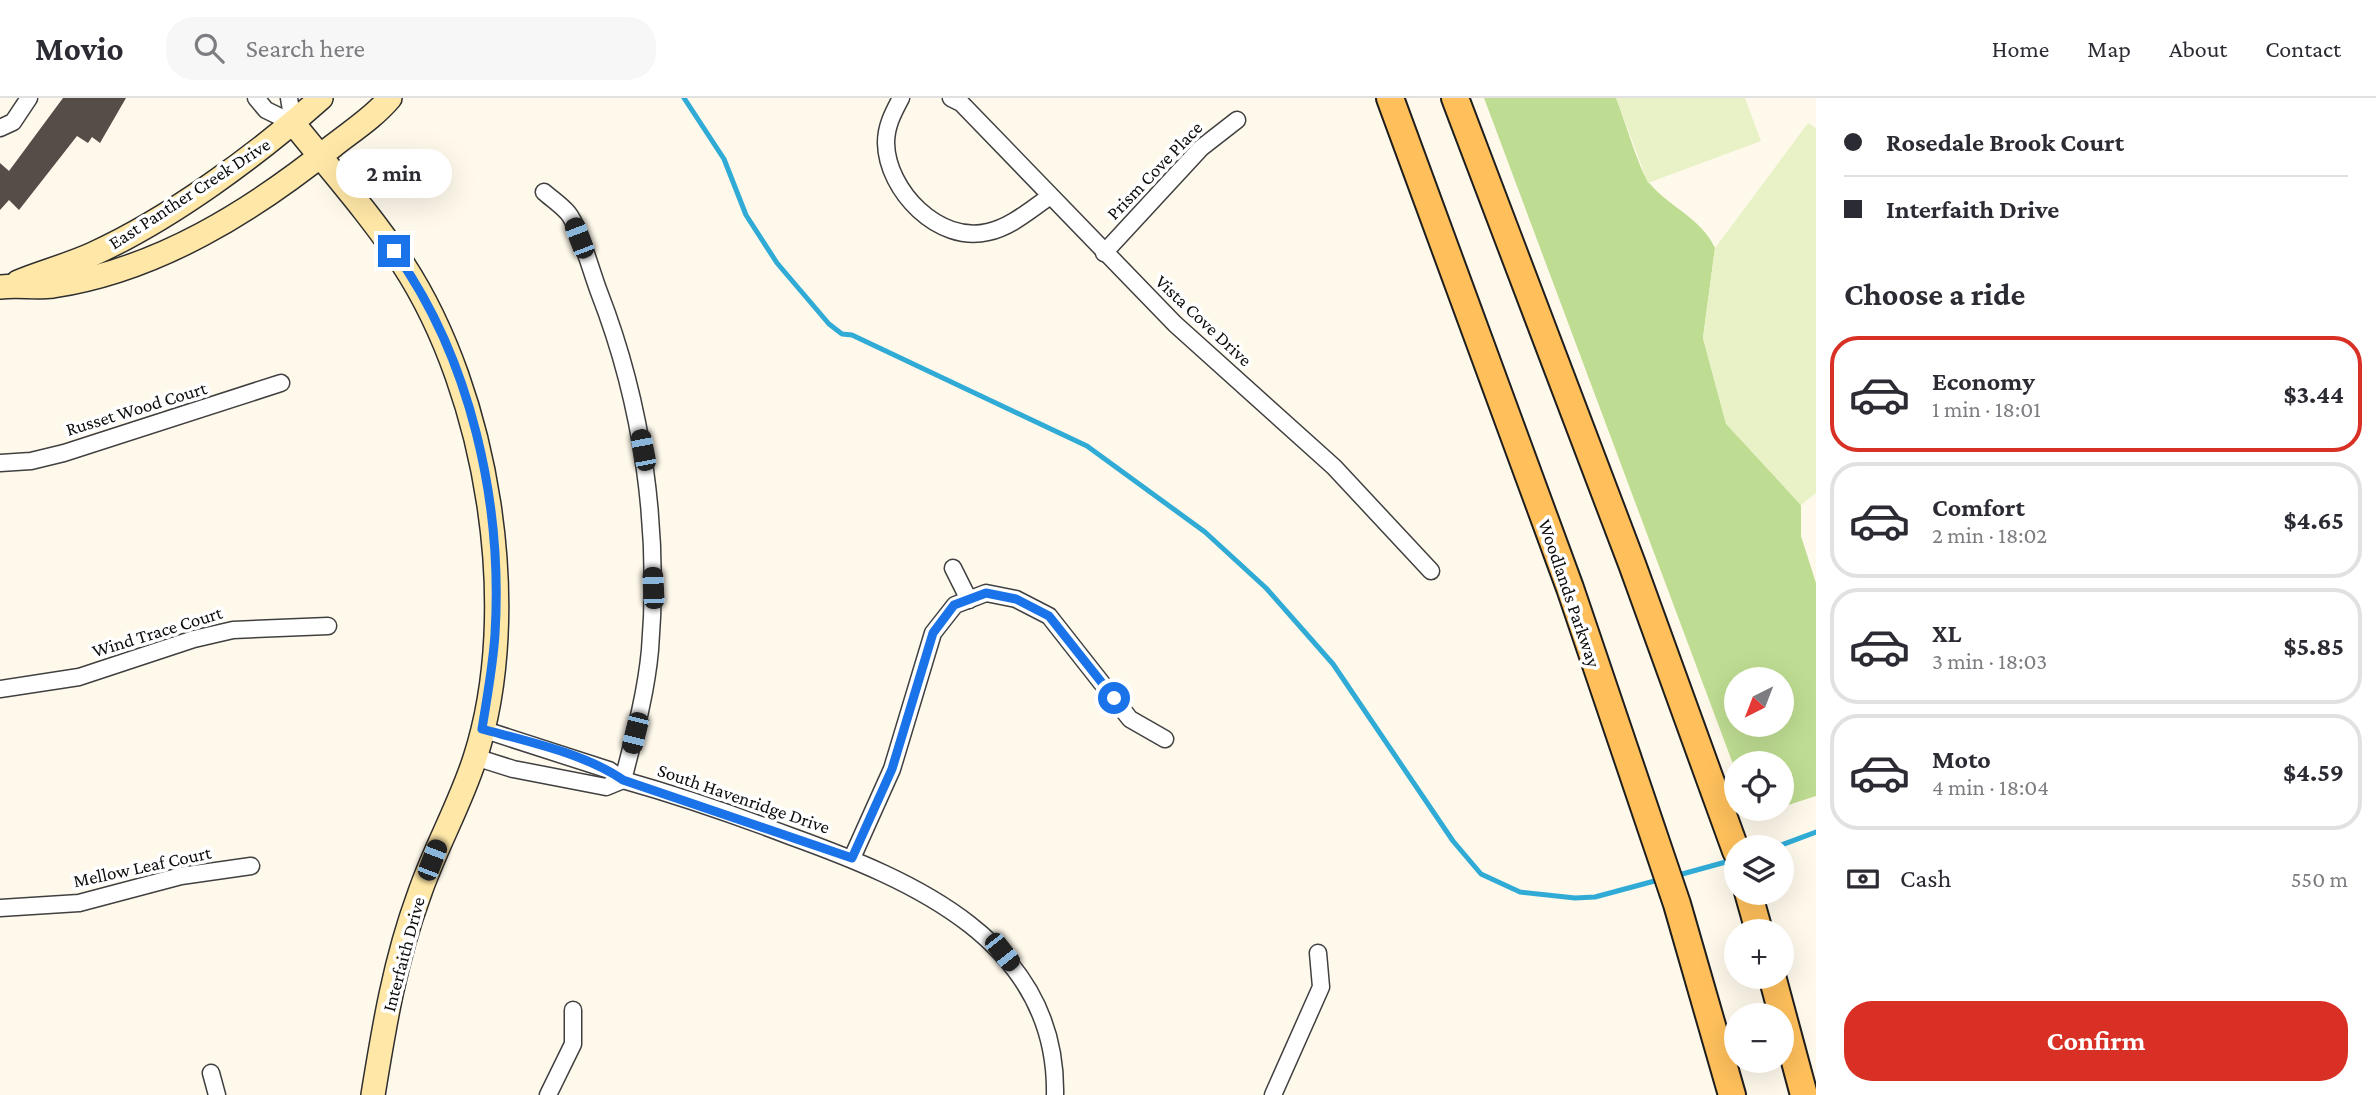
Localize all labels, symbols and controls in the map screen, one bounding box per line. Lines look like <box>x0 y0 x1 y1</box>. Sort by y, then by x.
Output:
search box <box>166 17 656 80</box>
icon: search <box>190 29 228 67</box>
text: Movio <box>35 30 124 67</box>
text: Search here <box>246 34 365 63</box>
text: Home <box>1992 35 2049 62</box>
text: Map <box>2087 35 2131 62</box>
text: About <box>2169 35 2227 62</box>
text: Contact <box>2265 35 2341 62</box>
street label: Prism Cove Place <box>1102 117 1206 224</box>
text: Rosedale Brook Court <box>1886 128 2124 157</box>
street label: East Panther Creek Drive <box>105 133 274 253</box>
callout: 2 min <box>336 150 452 198</box>
text: 2 min <box>366 160 422 186</box>
text: Interfaith Drive <box>1886 195 2059 224</box>
car <box>562 215 597 261</box>
route end <box>378 235 410 267</box>
street label: Vista Cove Drive <box>1151 270 1256 370</box>
text: Choose a ride <box>1844 276 2025 312</box>
icon: car <box>1848 363 1911 426</box>
text: Economy <box>1932 367 2035 396</box>
street label: Russet Wood Court <box>63 377 210 440</box>
text: $3.44 <box>2284 380 2344 409</box>
text: 1 min · 18:01 <box>1932 396 2041 422</box>
car <box>629 427 658 473</box>
icon: car <box>1848 489 1911 552</box>
text: Comfort <box>1932 493 2025 522</box>
text: $4.65 <box>2283 506 2344 535</box>
street label: Woodlands Parkway <box>1534 516 1605 670</box>
text: 2 min · 18:02 <box>1932 522 2047 548</box>
car <box>642 566 665 610</box>
street label: Wind Trace Court <box>90 602 225 661</box>
icon: car <box>1848 615 1911 678</box>
text: XL <box>1932 619 1961 648</box>
text: $5.85 <box>2283 632 2344 661</box>
text: 3 min · 18:03 <box>1932 648 2047 674</box>
north arrow <box>1724 667 1794 737</box>
map controls <box>1724 667 1794 1073</box>
route start <box>1098 682 1130 714</box>
car <box>620 710 651 756</box>
icon: car <box>1848 741 1911 804</box>
text: Moto <box>1932 745 1991 774</box>
button: locate <box>1724 751 1794 821</box>
text: $4.59 <box>2283 758 2344 787</box>
street label: South Havenridge Drive <box>655 759 833 838</box>
text: 4 min · 18:04 <box>1932 774 2049 800</box>
button: layers <box>1724 835 1794 905</box>
car <box>415 837 450 883</box>
street label: Mellow Leaf Court <box>71 841 214 891</box>
icon: cash <box>1844 860 1882 898</box>
text: Cash <box>1900 864 1951 893</box>
text: 550 m <box>2291 866 2348 892</box>
street label: Interfaith Drive <box>378 894 429 1014</box>
button: + <box>1724 919 1794 989</box>
car <box>981 929 1024 975</box>
button: Confirm <box>1844 1001 2348 1081</box>
button: − <box>1724 1003 1794 1073</box>

